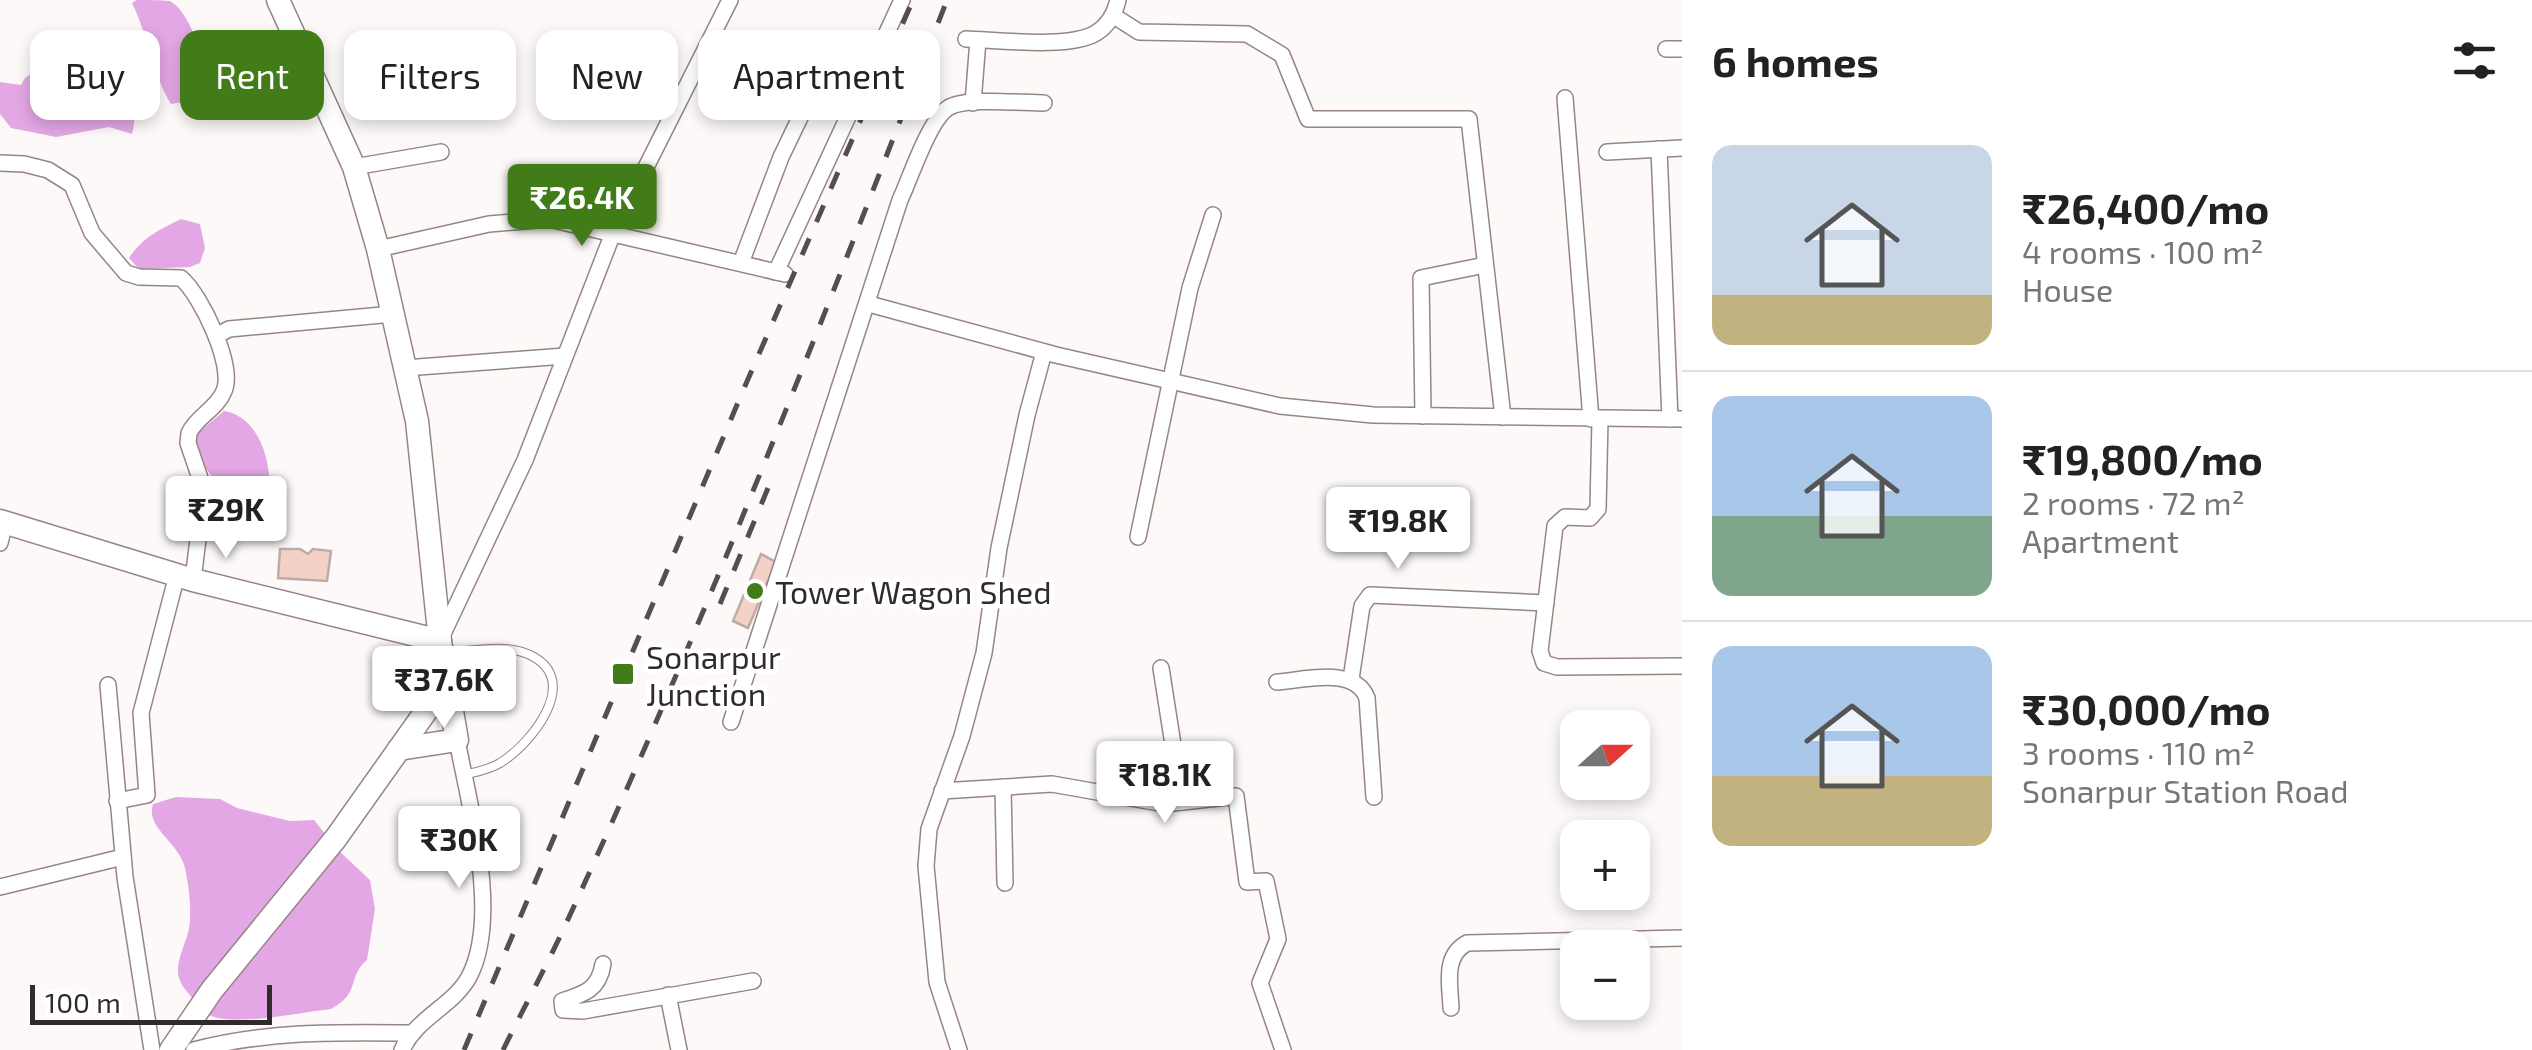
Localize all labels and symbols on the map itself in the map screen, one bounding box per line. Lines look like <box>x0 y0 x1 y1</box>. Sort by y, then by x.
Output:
pin: ₹26.4K <box>501 164 663 249</box>
pin: ₹29K <box>167 476 285 561</box>
pin: ₹19.8K <box>1317 487 1479 572</box>
place label: Tower Wagon Shed <box>775 572 1052 610</box>
marker: Tower Wagon Shed <box>744 580 766 602</box>
place label: Sonarpur Junction <box>646 637 781 712</box>
pin: ₹37.6K <box>363 646 525 731</box>
marker: Sonarpur Junction <box>610 661 636 687</box>
north arrow <box>1560 710 1650 800</box>
pin: ₹18.1K <box>1084 741 1246 826</box>
pin: ₹30K <box>400 806 518 891</box>
scale bar <box>30 980 272 1024</box>

